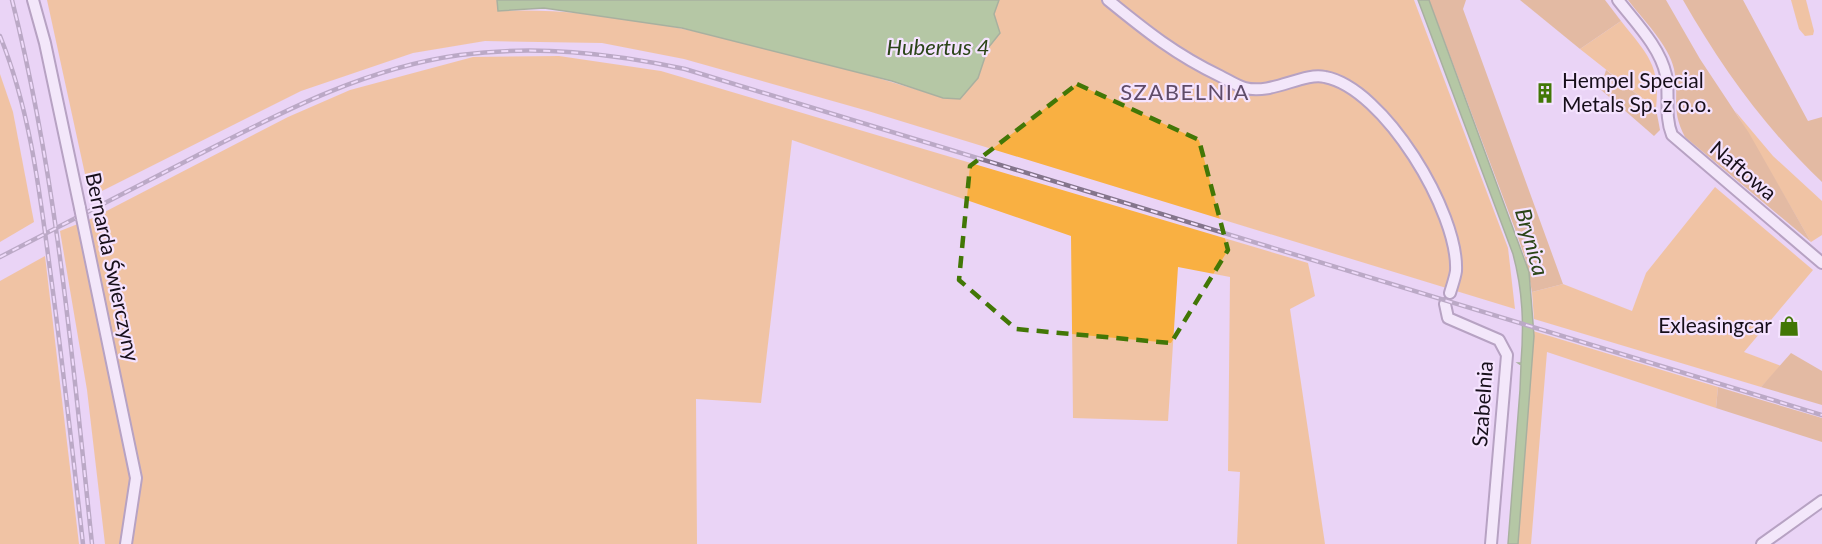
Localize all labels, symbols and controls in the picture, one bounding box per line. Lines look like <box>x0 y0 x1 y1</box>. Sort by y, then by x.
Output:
water label: Hubertus 4 <box>887 33 989 60</box>
place label: Hempel Special Metals Sp. z o.o. <box>1562 67 1711 116</box>
district label: SZABELNIA <box>1120 78 1250 105</box>
building icon: Hempel Special Metals Sp. z o.o. <box>1533 81 1557 105</box>
street label: Naftowa <box>1706 135 1782 205</box>
street label: Bernarda Świerczyny <box>81 170 146 364</box>
water label: Brynica <box>1510 205 1555 279</box>
place label: Exleasingcar <box>1658 312 1772 337</box>
shop icon: Exleasingcar <box>1777 314 1801 338</box>
street label: Szabelnia <box>1466 360 1497 448</box>

